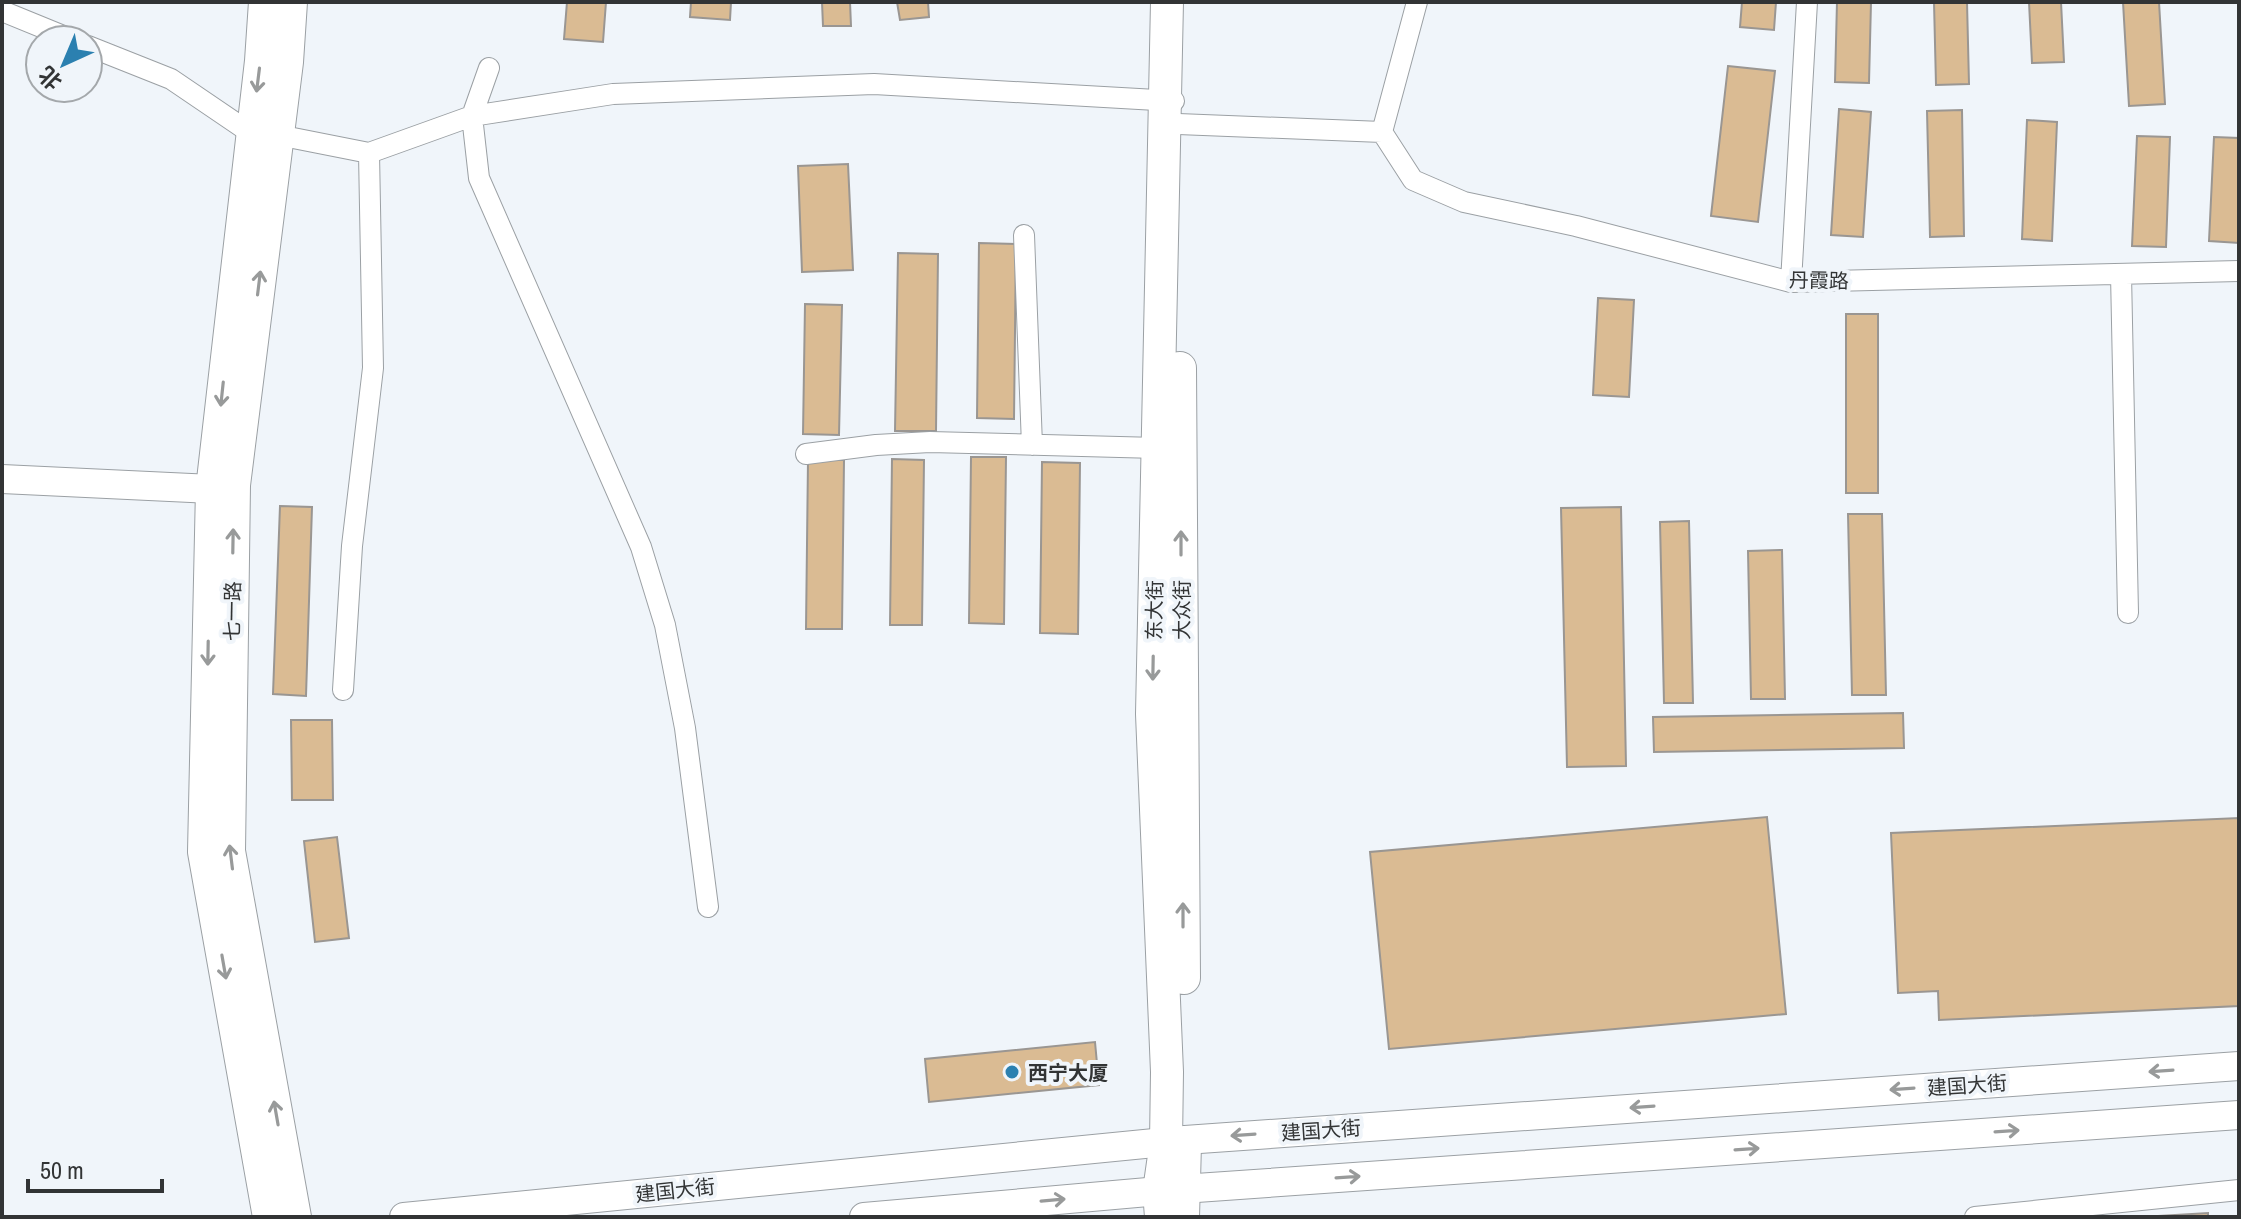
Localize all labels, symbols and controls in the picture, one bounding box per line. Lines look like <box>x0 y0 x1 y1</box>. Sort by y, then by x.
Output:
north arrow <box>24 24 104 104</box>
text: 北 <box>32 60 68 97</box>
one-way arrow <box>251 66 266 93</box>
street label: 丹霞路 <box>1789 266 1849 294</box>
one-way arrow <box>252 270 267 296</box>
one-way arrow <box>215 380 230 407</box>
one-way arrow <box>226 528 241 555</box>
one-way arrow <box>1173 530 1189 557</box>
street label: 东大街 <box>1140 580 1168 640</box>
street label: 大众街 <box>1168 580 1195 640</box>
street label: 七一路 <box>218 581 246 641</box>
one-way arrow <box>200 639 216 666</box>
one-way arrow <box>1145 654 1161 681</box>
one-way arrow <box>223 845 238 870</box>
one-way arrow <box>1175 902 1191 929</box>
one-way arrow <box>218 954 233 979</box>
place label: 西宁大厦 <box>1028 1059 1108 1086</box>
marker: 西宁大厦 <box>1003 1063 1021 1081</box>
one-way arrow <box>2148 1064 2175 1079</box>
street label: 建国大街 <box>1926 1069 2008 1101</box>
one-way arrow <box>1889 1082 1916 1097</box>
one-way arrow <box>268 1100 283 1126</box>
one-way arrow <box>1630 1100 1656 1115</box>
street label: 建国大街 <box>1280 1114 1362 1146</box>
one-way arrow <box>1993 1123 2020 1138</box>
one-way arrow <box>1230 1128 1257 1143</box>
one-way arrow <box>1733 1141 1760 1156</box>
scale bar <box>28 1143 162 1193</box>
text: 50 m <box>40 1154 84 1186</box>
one-way arrow <box>1334 1169 1361 1184</box>
street label: 建国大街 <box>634 1172 716 1208</box>
one-way arrow <box>1039 1193 1066 1208</box>

